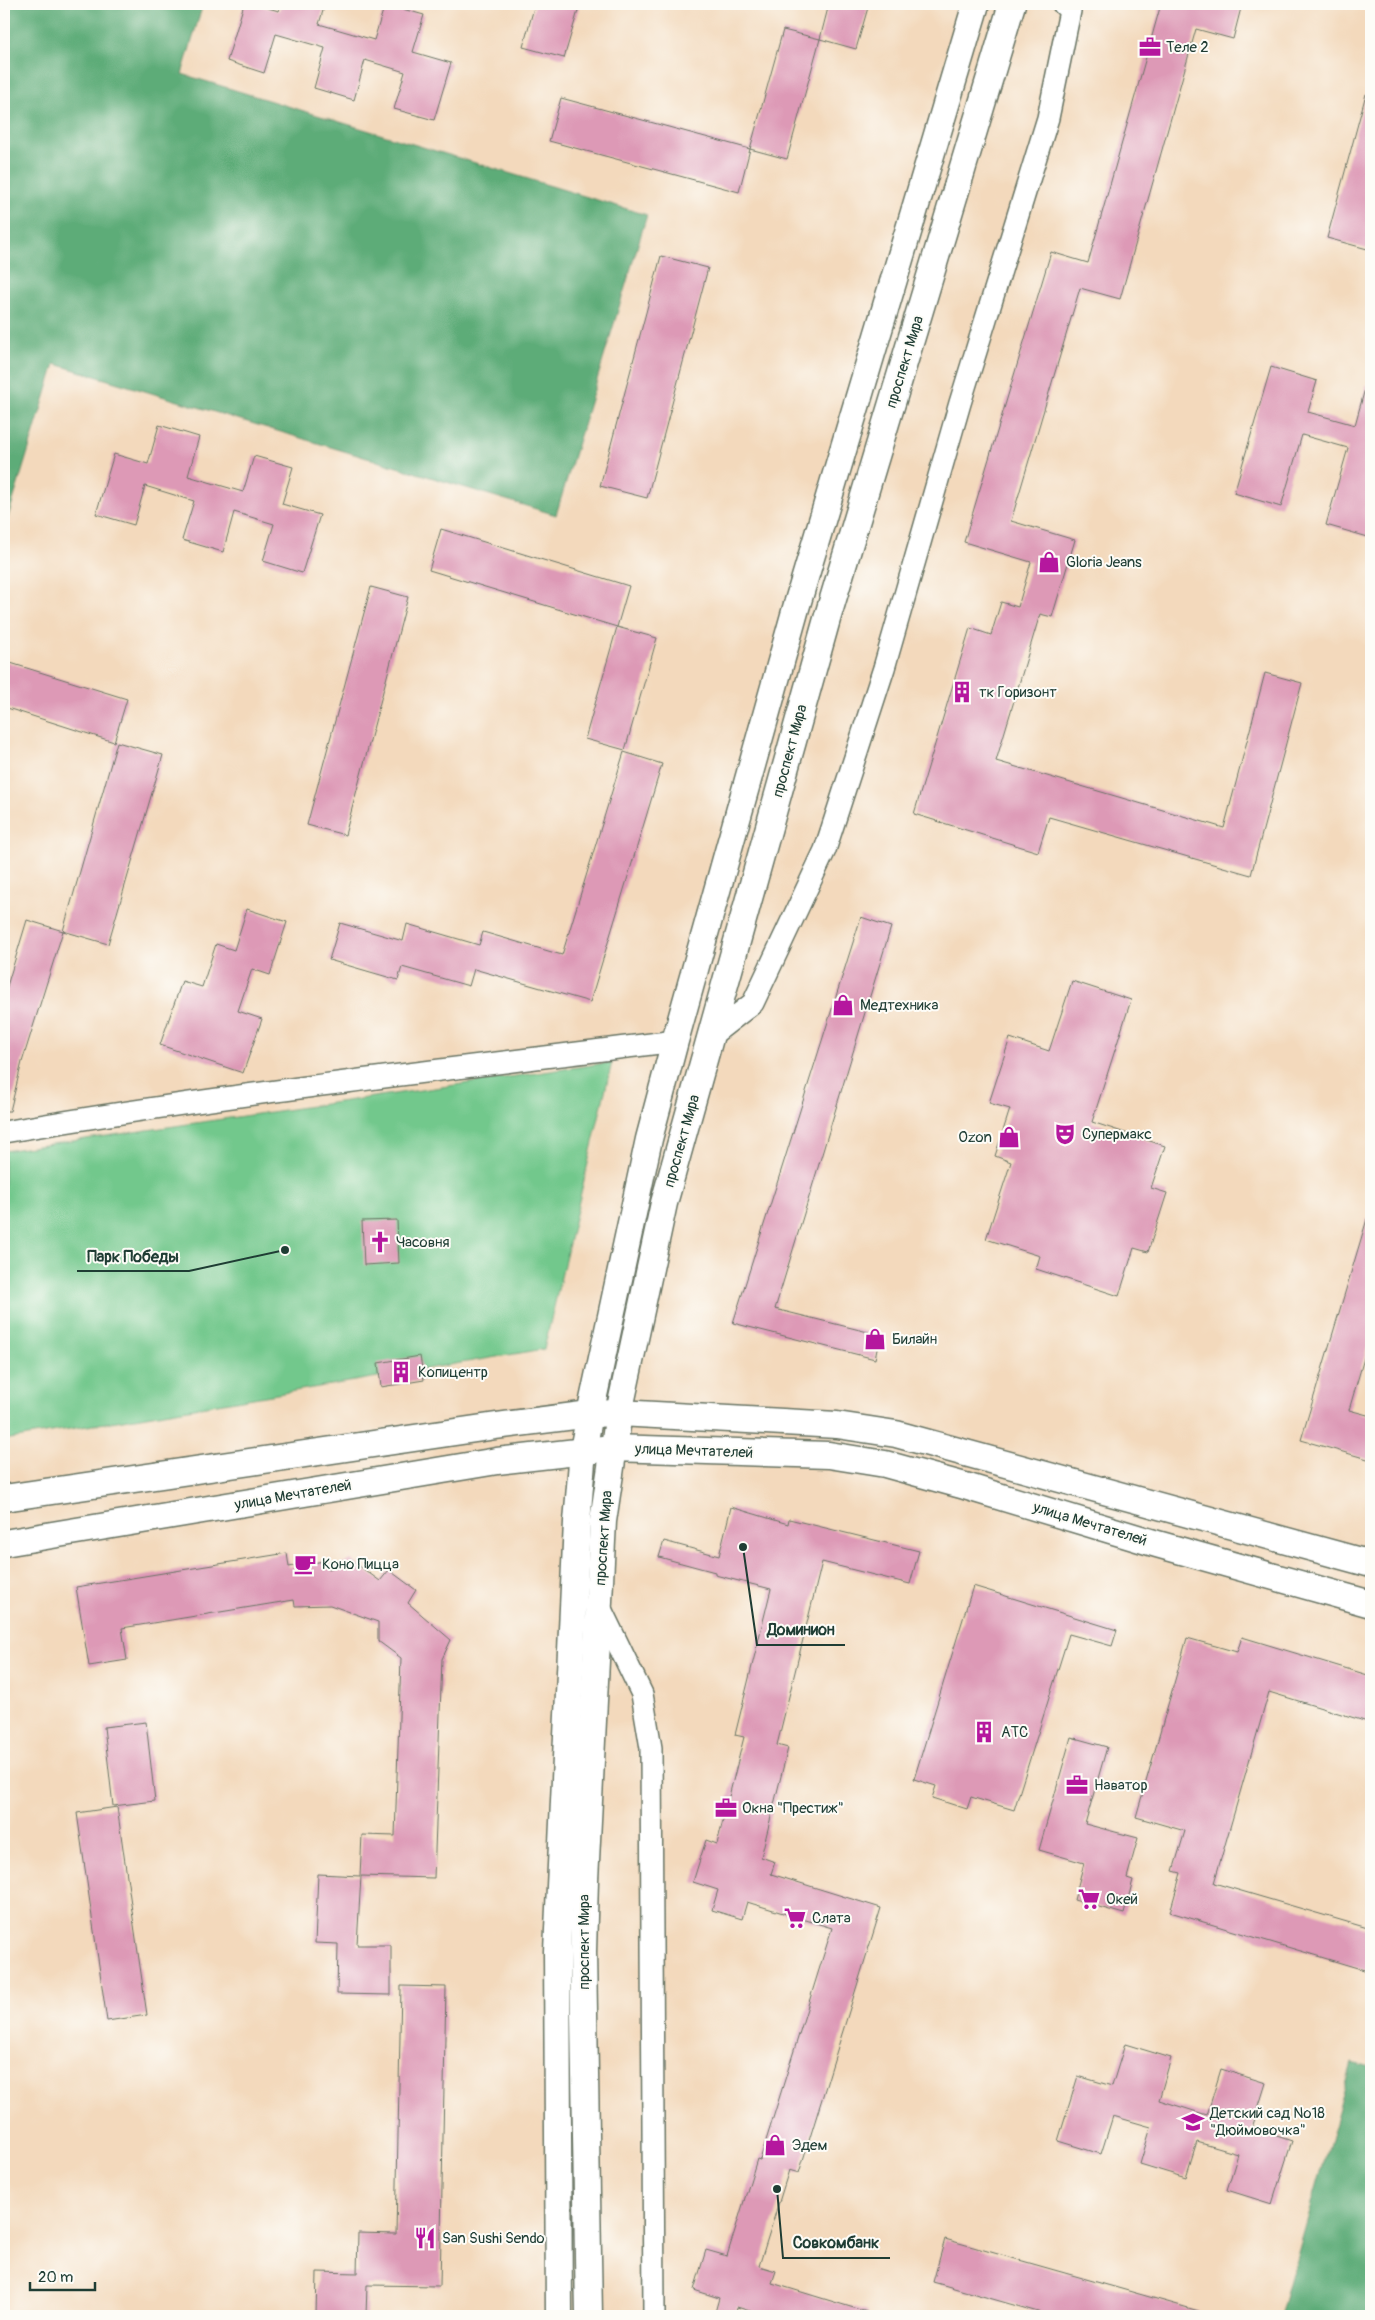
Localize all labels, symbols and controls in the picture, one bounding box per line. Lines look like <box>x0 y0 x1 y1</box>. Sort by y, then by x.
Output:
office icon: Теле 2 <box>1137 34 1163 60</box>
place label: Теле 2 <box>1166 38 1209 57</box>
street label: проспект Мира <box>882 314 928 410</box>
shop icon: Gloria Jeans <box>1036 549 1062 575</box>
place label: Gloria Jeans <box>1066 553 1142 572</box>
building icon: тк Горизонт <box>949 679 975 705</box>
place label: тк Горизонт <box>979 683 1057 702</box>
street label: проспект Мира <box>768 702 812 800</box>
shop icon: Медтехника <box>830 992 856 1018</box>
place label: Медтехника <box>860 996 939 1015</box>
street label: проспект Мира <box>660 1092 704 1190</box>
theatre icon: Супермакс <box>1052 1121 1078 1147</box>
shop icon: Ozon <box>996 1124 1022 1150</box>
place label: Супермакс <box>1082 1125 1152 1144</box>
place label: Ozon <box>958 1128 992 1147</box>
church icon: Часовня <box>367 1229 393 1255</box>
place label: Часовня <box>396 1233 450 1252</box>
callout: Парк Победы <box>77 1240 189 1271</box>
text: Парк Победы <box>87 1247 179 1267</box>
shop icon: Билайн <box>862 1326 888 1352</box>
place label: Билайн <box>892 1330 937 1349</box>
building icon: Копицентр <box>388 1359 414 1385</box>
place label: Копицентр <box>418 1363 488 1382</box>
street label: улица Мечтателей <box>634 1439 753 1463</box>
street label: улица Мечтателей <box>232 1475 353 1515</box>
street label: проспект Мира <box>591 1490 617 1586</box>
street label: улица Мечтателей <box>1030 1497 1149 1550</box>
cafe icon: Коно Пицца <box>292 1551 318 1577</box>
place label: Коно Пицца <box>322 1555 399 1574</box>
callout: Доминион <box>757 1614 845 1645</box>
text: Доминион <box>766 1620 835 1640</box>
building icon: АТС <box>971 1719 997 1745</box>
place label: АТС <box>1001 1723 1028 1742</box>
office icon: Наватор <box>1064 1772 1090 1798</box>
place label: Наватор <box>1094 1776 1147 1795</box>
office icon: Окна "Престиж" <box>713 1795 739 1821</box>
place label: Окна "Престиж" <box>742 1799 844 1818</box>
supermarket icon: Окей <box>1076 1886 1102 1912</box>
place label: Окей <box>1106 1890 1138 1909</box>
street label: проспект Мира <box>575 1894 594 1990</box>
supermarket icon: Слата <box>782 1905 808 1931</box>
place label: Слата <box>812 1909 851 1928</box>
place label: Детский сад №18 "Дюймовочка" <box>1209 2104 1325 2140</box>
school or university icon: Детский сад №18 "Дюймовочка" <box>1180 2109 1206 2135</box>
shop icon: Эдем <box>762 2132 788 2158</box>
place label: Эдем <box>792 2136 827 2155</box>
restaurant icon: San Sushi Sendo <box>412 2225 438 2251</box>
callout: Совкомбанк <box>783 2227 890 2258</box>
place label: San Sushi Sendo <box>442 2229 545 2248</box>
text: Совкомбанк <box>793 2233 879 2253</box>
scale bar <box>30 2260 95 2292</box>
text: 20 m <box>38 2268 73 2287</box>

